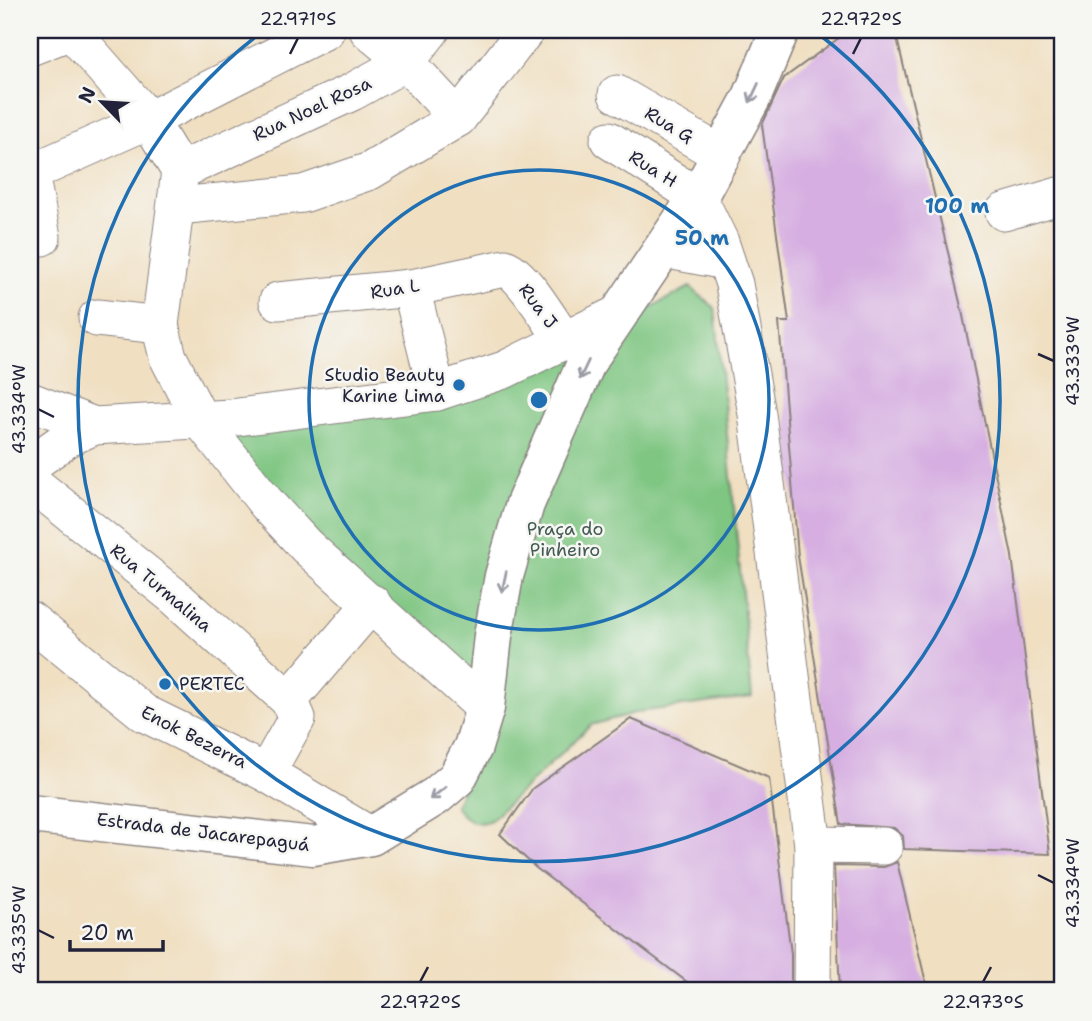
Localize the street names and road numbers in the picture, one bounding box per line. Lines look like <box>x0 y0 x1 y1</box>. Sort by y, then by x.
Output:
street label: Rua Noel Rosa <box>249 71 375 147</box>
street label: Rua G <box>640 101 698 149</box>
street label: Rua H <box>624 145 682 193</box>
street label: Rua L <box>369 273 421 305</box>
street label: Rua J <box>513 279 563 333</box>
street label: Rua Turmalina <box>105 538 217 638</box>
street label: Enok Bezerra <box>137 700 251 774</box>
street label: Estrada de Jacarepaguá <box>95 807 311 857</box>

